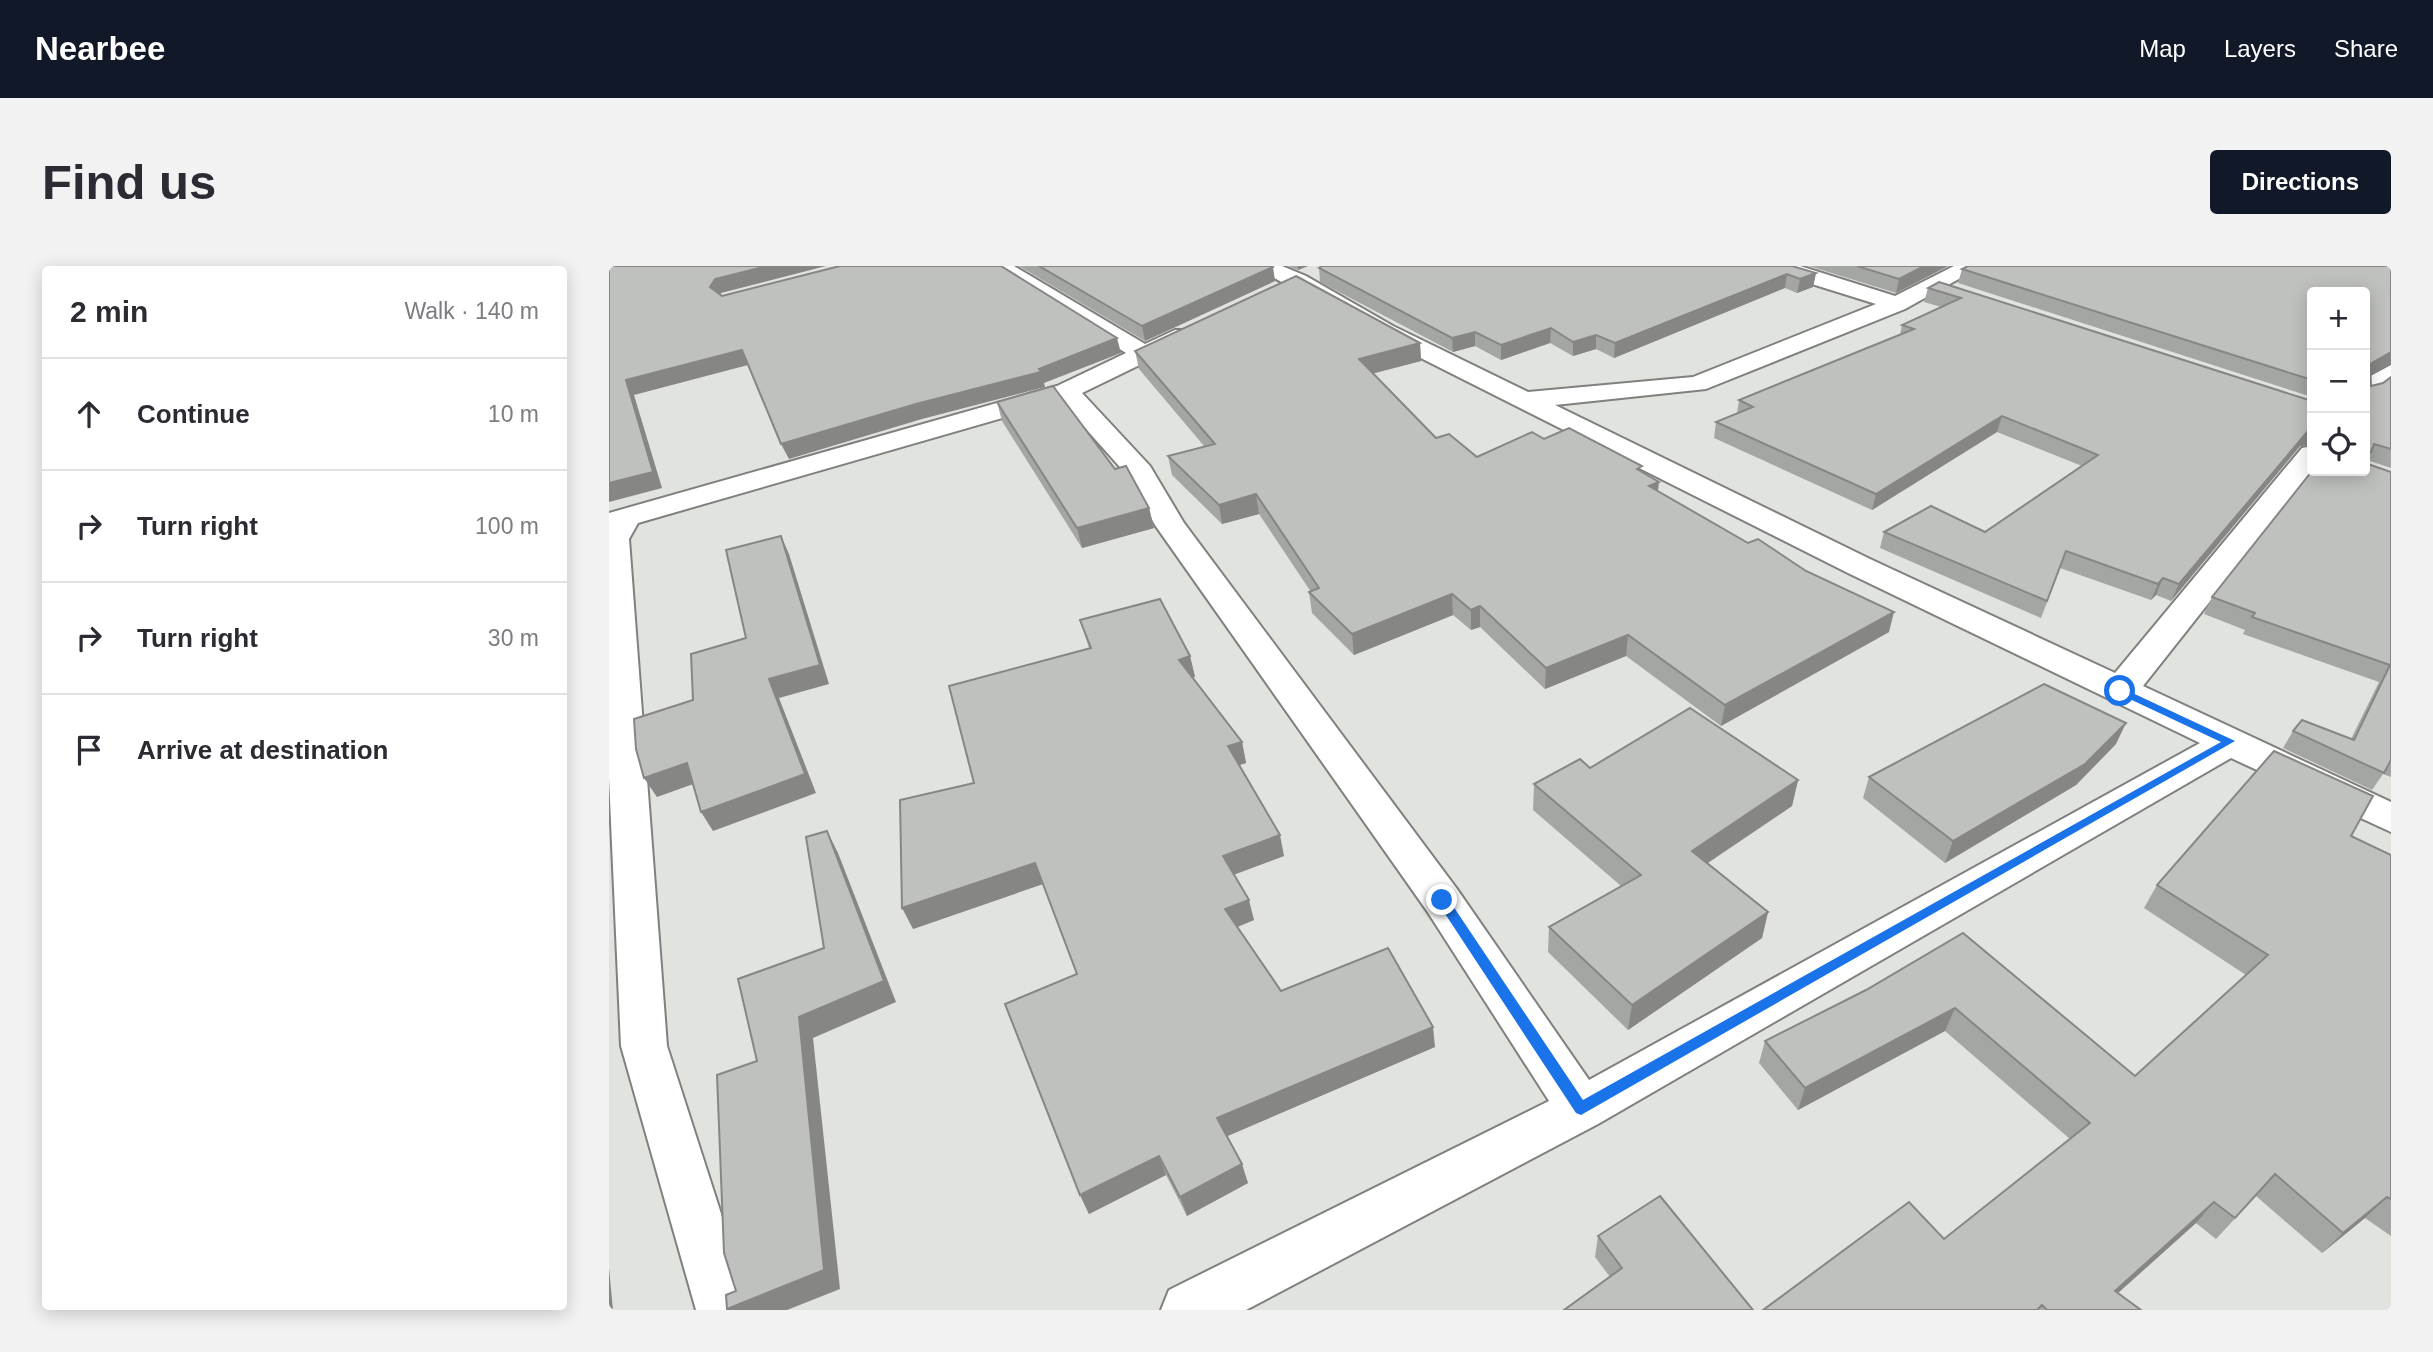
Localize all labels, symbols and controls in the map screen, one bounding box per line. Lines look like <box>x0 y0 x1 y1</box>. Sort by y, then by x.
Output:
text: Nearbee <box>35 30 165 67</box>
text: Map <box>2139 35 2186 62</box>
text: Layers <box>2224 35 2296 62</box>
text: Share <box>2334 35 2398 62</box>
button: Directions <box>2210 150 2391 214</box>
text: Find us <box>42 155 216 209</box>
map controls <box>2307 287 2370 476</box>
button: + <box>2307 287 2370 350</box>
text: 2 min <box>70 295 148 328</box>
text: Walk · 140 m <box>404 298 539 324</box>
button: − <box>2307 350 2370 413</box>
icon: ahead <box>70 395 108 433</box>
text: Continue <box>137 399 250 429</box>
text: 10 m <box>488 401 539 427</box>
button: locate <box>2307 413 2370 476</box>
icon: right <box>70 507 108 545</box>
text: Turn right <box>137 511 258 541</box>
text: 100 m <box>475 513 539 539</box>
icon: right <box>70 619 108 657</box>
text: Turn right <box>137 623 258 653</box>
text: 30 m <box>488 625 539 651</box>
route start <box>2104 675 2135 706</box>
icon: arrive <box>70 731 108 769</box>
text: Arrive at destination <box>137 735 388 765</box>
route end <box>1426 884 1457 915</box>

